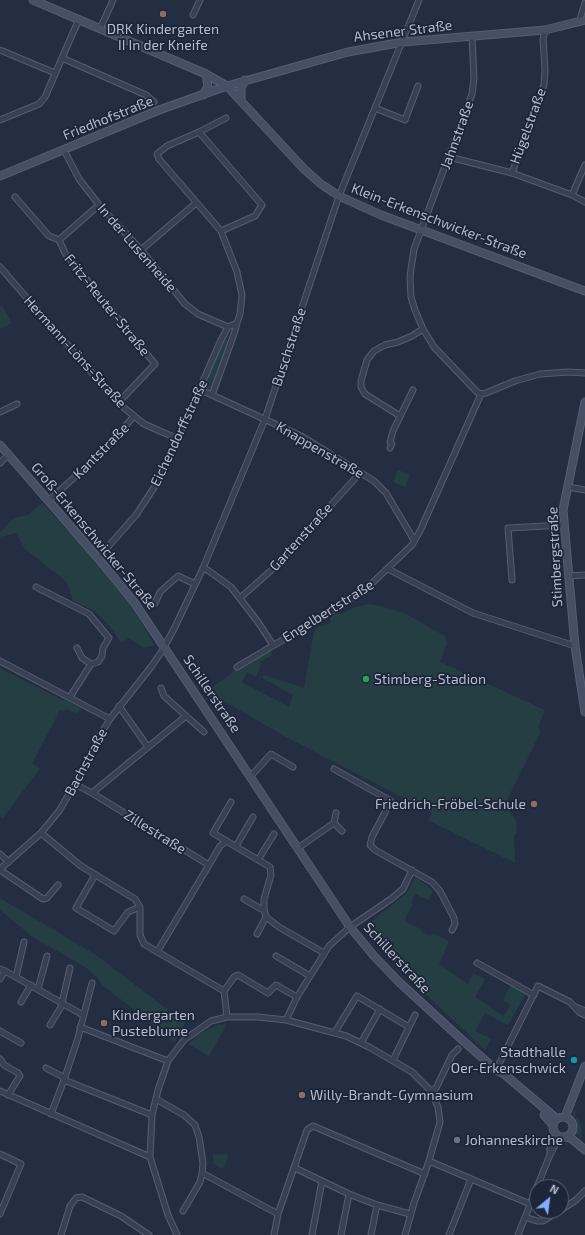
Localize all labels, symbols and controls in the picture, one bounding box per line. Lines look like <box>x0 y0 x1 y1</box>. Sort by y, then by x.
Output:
marker: DRK Kindergarten II In der Kneife <box>158 9 168 19</box>
street label: Ahsener Straße <box>353 17 453 45</box>
place label: DRK Kindergarten II In der Kneife <box>107 21 219 54</box>
street label: Hügelstraße <box>507 86 549 166</box>
street label: Friedhofstraße <box>60 92 156 144</box>
street label: Jahnstraße <box>437 99 477 171</box>
street label: Klein-Erkenschwicker-Straße <box>349 180 529 262</box>
street label: In der Lusenheide <box>94 200 180 296</box>
street label: Fritz-Reuter-Straße <box>61 251 153 359</box>
street label: Hermann-Löns-Straße <box>20 293 130 411</box>
street label: Buschstraße <box>268 306 310 388</box>
street label: Eichendorffstraße <box>147 377 211 489</box>
street label: Knappenstraße <box>273 418 367 482</box>
street label: Kantstraße <box>70 420 132 482</box>
street label: Groß-Erkenschwicker-Straße <box>28 459 160 613</box>
street label: Gartenstraße <box>266 500 336 574</box>
street label: Stimbergstraße <box>544 506 566 608</box>
street label: Engelbertstraße <box>279 576 377 646</box>
street label: Schillerstraße <box>180 652 244 736</box>
place label: Stimberg-Stadion <box>374 671 486 687</box>
marker: Stimberg-Stadion <box>361 674 371 684</box>
street label: Bachstraße <box>61 725 111 799</box>
place label: Friedrich-Fröbel-Schule <box>375 796 526 812</box>
marker: Friedrich-Fröbel-Schule <box>529 799 539 809</box>
street label: Zillestraße <box>121 806 189 858</box>
street label: Schillerstraße <box>360 919 434 997</box>
place label: Kindergarten Pusteblume <box>112 1007 195 1040</box>
marker: Kindergarten Pusteblume <box>99 1018 109 1028</box>
place label: Stadthalle Oer-Erkenschwick <box>451 1044 566 1076</box>
marker: Stadthalle Oer-Erkenschwick <box>569 1055 579 1065</box>
place label: Willy-Brandt-Gymnasium <box>310 1087 473 1103</box>
marker: Willy-Brandt-Gymnasium <box>297 1090 307 1100</box>
place label: Johanneskirche <box>465 1132 563 1148</box>
marker: Johanneskirche <box>452 1135 462 1145</box>
north arrow <box>529 1179 569 1219</box>
text: N <box>548 1181 561 1197</box>

